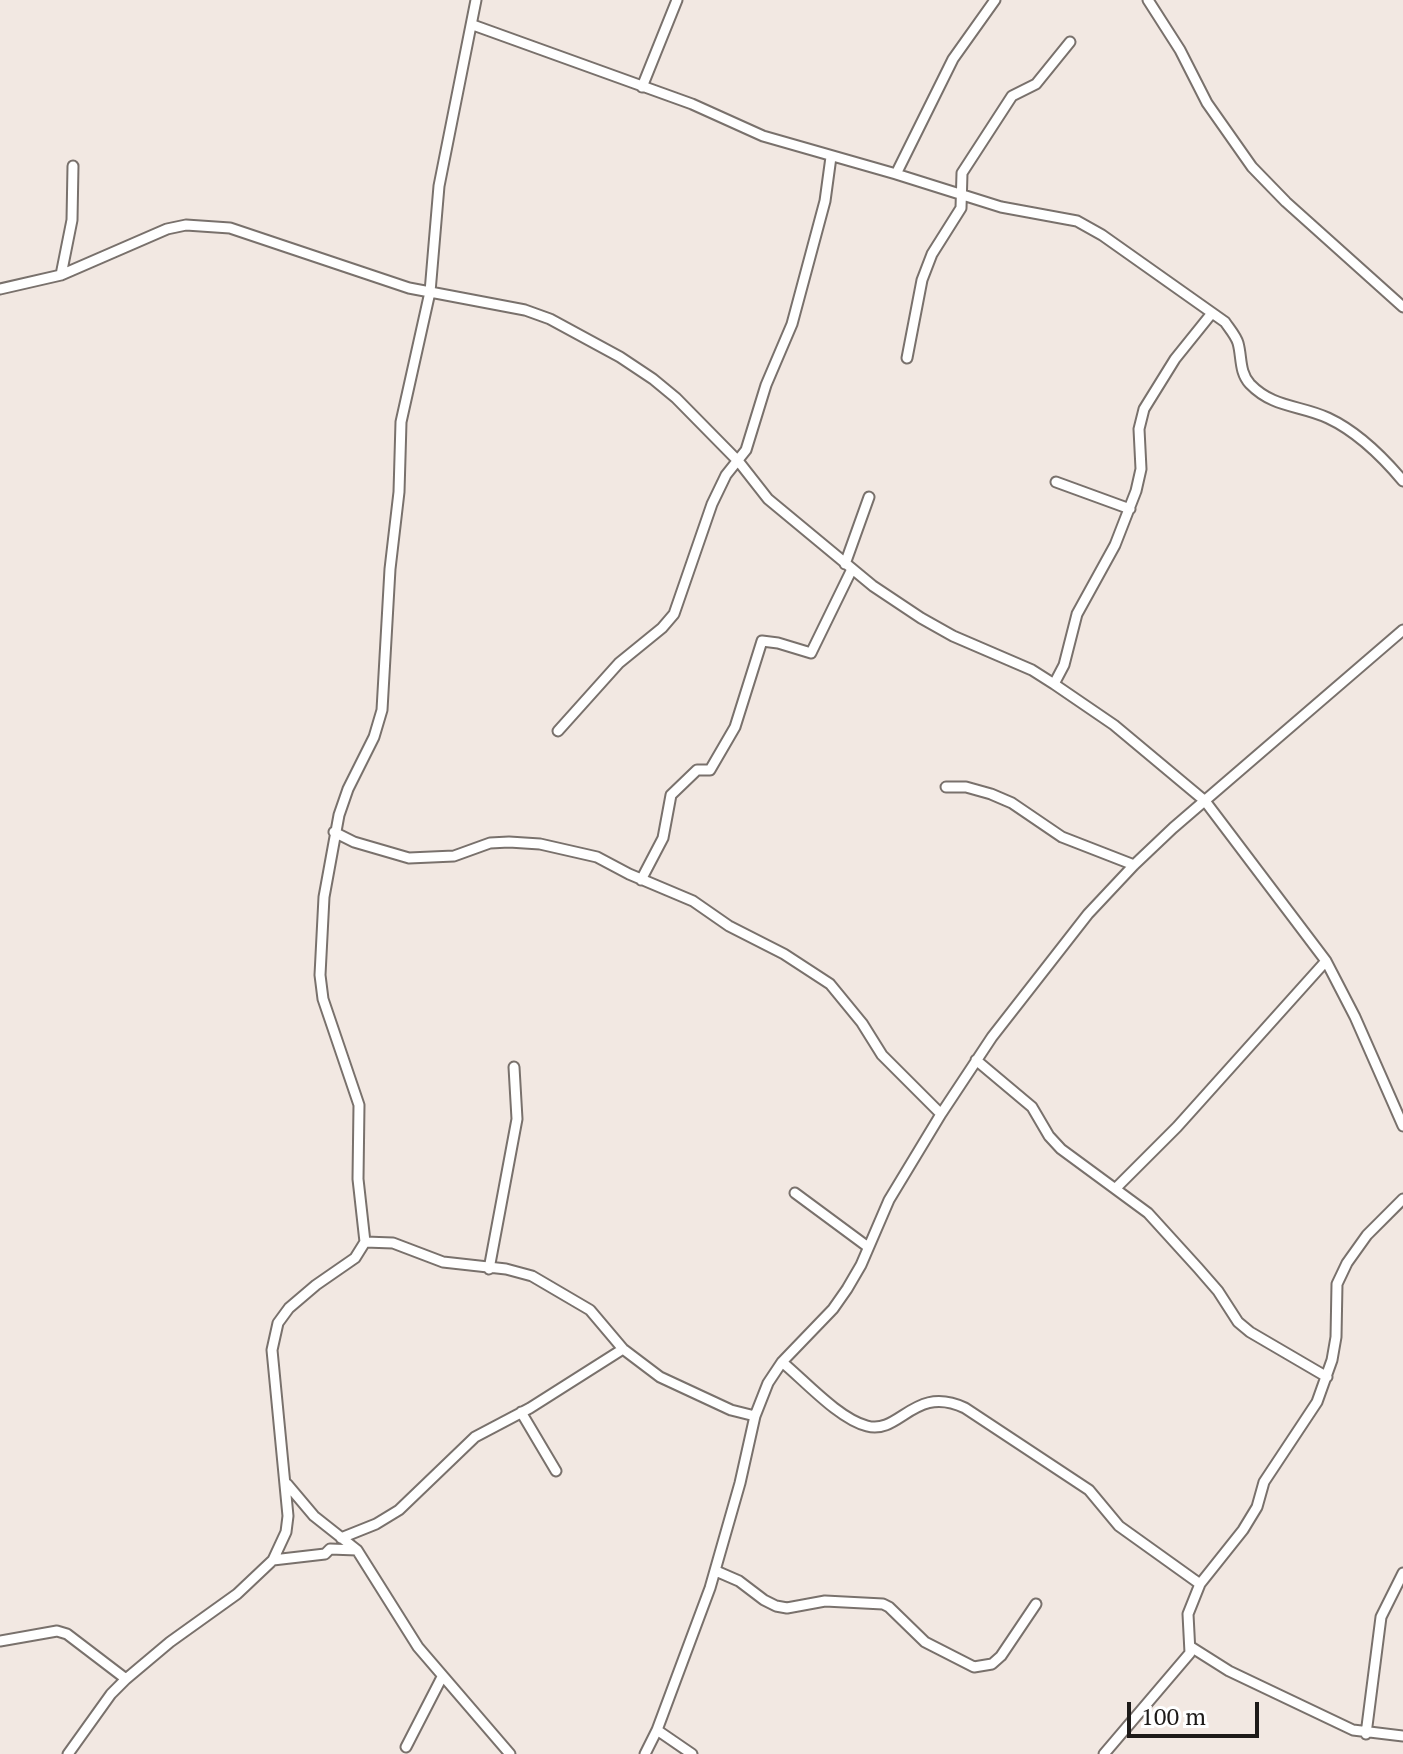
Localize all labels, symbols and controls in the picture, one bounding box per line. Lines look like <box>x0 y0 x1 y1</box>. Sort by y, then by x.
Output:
scale bar <box>1131 1686 1263 1736</box>
text: 100 m <box>1141 1700 1206 1732</box>

